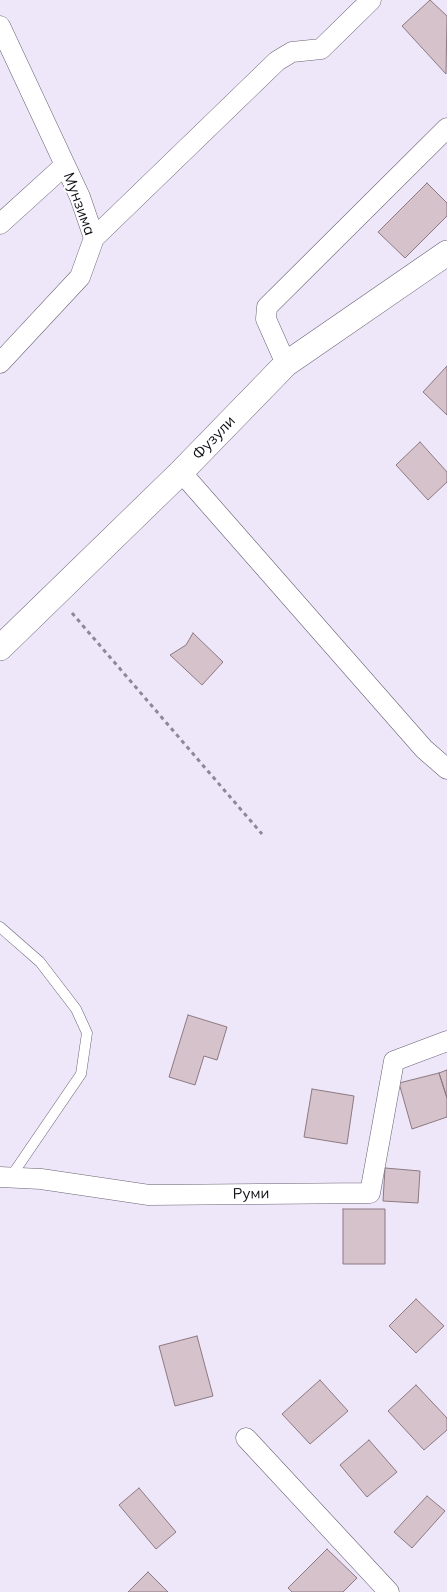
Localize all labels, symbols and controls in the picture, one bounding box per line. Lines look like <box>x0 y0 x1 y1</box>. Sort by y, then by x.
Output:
street label: Мунзима <box>59 170 99 238</box>
street label: Фузули <box>189 412 239 464</box>
street label: Руми <box>232 1185 270 1203</box>

